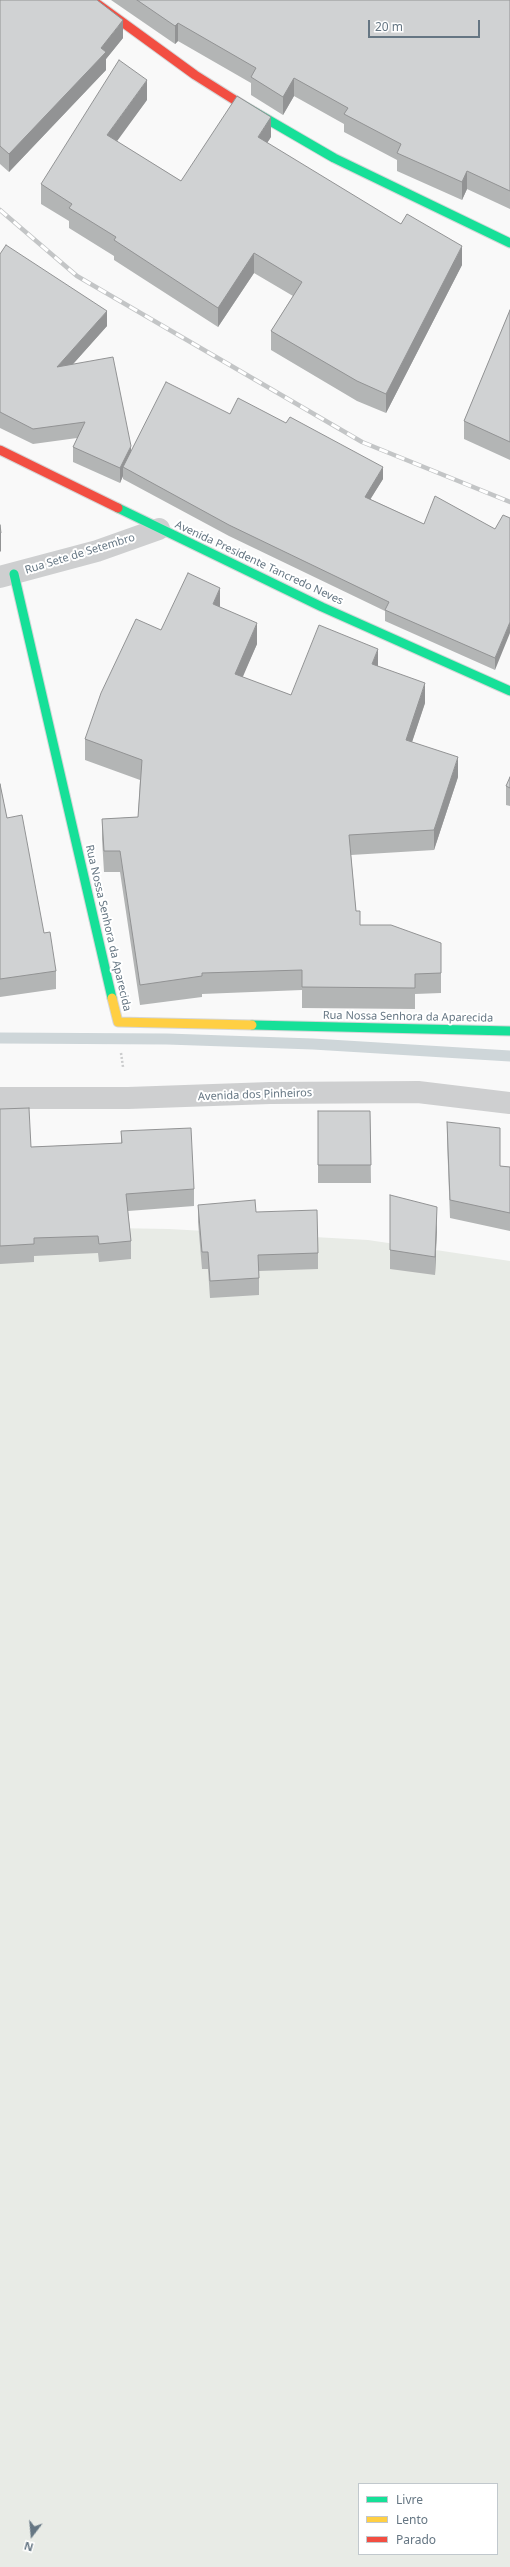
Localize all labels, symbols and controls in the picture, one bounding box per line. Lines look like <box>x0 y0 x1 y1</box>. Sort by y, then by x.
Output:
scale bar <box>370 12 482 38</box>
text: 20 m <box>375 18 403 35</box>
street label: Avenida Presidente Tancredo Neves <box>173 518 345 608</box>
street label: Rua Sete de Setembro <box>23 531 137 577</box>
street label: Rua Nossa Senhora da Aparecida <box>82 843 134 1013</box>
street label: Rua Nossa Senhora da Aparecida <box>323 1009 493 1025</box>
street label: Avenida dos Pinheiros <box>198 1086 312 1104</box>
legend <box>358 2483 498 2555</box>
text: Livre <box>396 2491 423 2508</box>
text: Lento <box>396 2511 428 2528</box>
north arrow <box>12 2515 52 2555</box>
text: Parado <box>396 2531 436 2548</box>
text: N <box>22 2539 35 2555</box>

